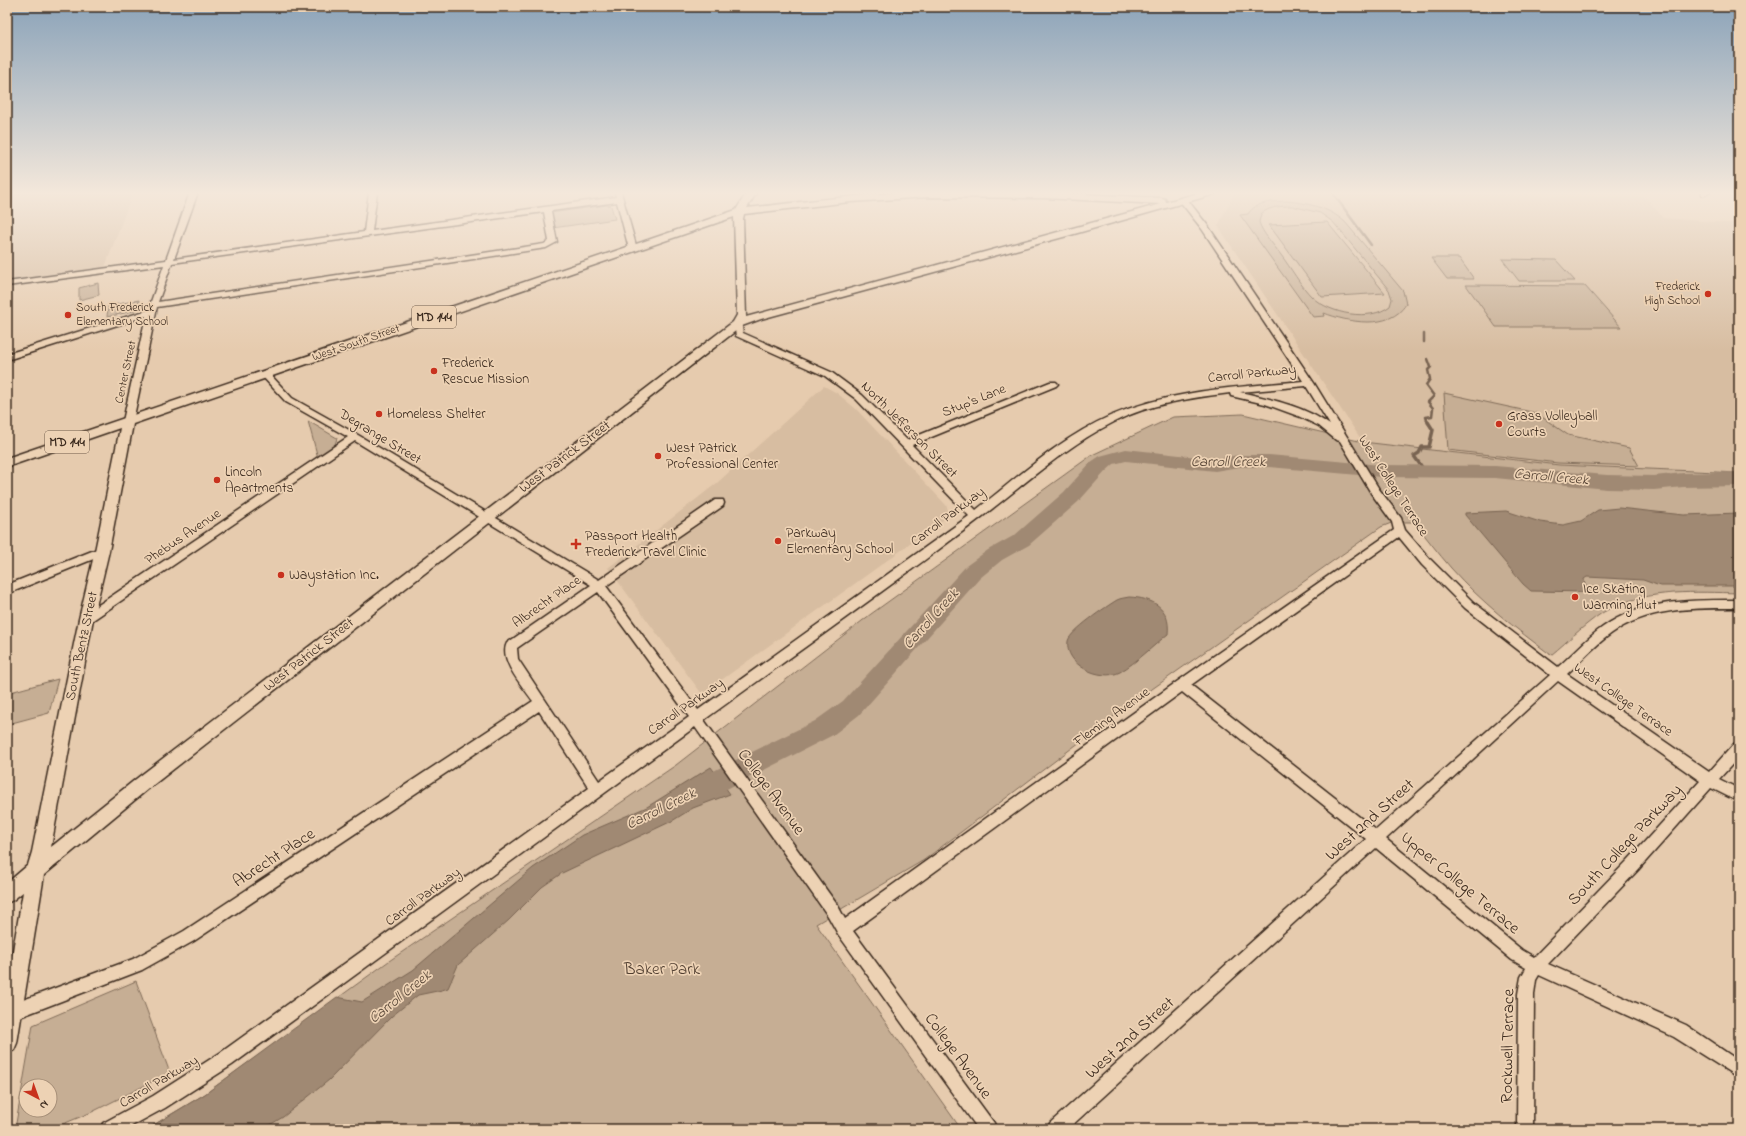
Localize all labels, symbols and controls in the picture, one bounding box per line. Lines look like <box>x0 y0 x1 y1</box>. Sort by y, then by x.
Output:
place label: Frederick High School <box>1644 278 1701 311</box>
marker: Frederick High School <box>1703 289 1713 299</box>
place label: South Frederick Elementary School <box>76 299 168 332</box>
road number: MD 144 <box>412 306 456 328</box>
marker: South Frederick Elementary School <box>63 310 73 320</box>
street label: West South Street <box>310 320 402 366</box>
street label: Center Street <box>111 339 141 405</box>
place label: Frederick Rescue Mission <box>441 353 529 390</box>
street label: Carroll Parkway <box>1207 359 1298 390</box>
marker: Frederick Rescue Mission <box>429 366 439 376</box>
street label: North Jefferson Street <box>856 377 963 484</box>
street label: Stup's Lane <box>939 378 1010 423</box>
street label: Degrange Street <box>333 404 426 471</box>
place label: Homeless Shelter <box>387 404 486 425</box>
place label: Grass Volleyball Courts <box>1507 406 1597 443</box>
marker: Homeless Shelter <box>374 409 384 419</box>
street label: West Patrick Street <box>515 415 615 498</box>
marker: Grass Volleyball Courts <box>1494 419 1504 429</box>
road number: MD 144 <box>45 431 89 453</box>
street label: West College Terrace <box>1351 431 1434 542</box>
place label: West Patrick Professional Center <box>666 438 779 475</box>
marker: West Patrick Professional Center <box>653 451 663 461</box>
water label: Carroll Creek <box>1191 451 1267 473</box>
place label: Lincoln Apartments <box>225 462 294 499</box>
water label: Carroll Creek <box>1513 463 1591 491</box>
marker: Lincoln Apartments <box>212 475 222 485</box>
street label: Carroll Parkway <box>906 482 991 553</box>
street label: Phebus Avenue <box>141 503 226 570</box>
place label: Parkway Elementary School <box>786 523 893 561</box>
place label: Passport Health Frederick Travel Clinic <box>584 526 707 563</box>
marker: Parkway Elementary School <box>773 536 783 546</box>
marker: Passport Health Frederick Travel Clinic <box>570 538 582 550</box>
place label: Waystation Inc. <box>289 565 379 587</box>
marker: Waystation Inc. <box>276 570 286 580</box>
street label: Albrecht Place <box>508 570 586 633</box>
place label: Ice Skating Warming Hut <box>1583 579 1657 617</box>
water label: Carroll Creek <box>898 583 965 654</box>
street label: South Bentz Street <box>60 589 104 702</box>
marker: Ice Skating Warming Hut <box>1570 592 1580 602</box>
street label: West Patrick Street <box>259 613 359 697</box>
street label: West College Terrace <box>1568 658 1678 743</box>
street label: Carroll Parkway <box>644 673 729 742</box>
street label: Fleming Avenue <box>1069 682 1156 753</box>
street label: College Avenue <box>729 744 811 842</box>
street label: West 2nd Street <box>1320 773 1421 867</box>
street label: South College Parkway <box>1562 779 1690 913</box>
water label: Carroll Creek <box>623 782 701 835</box>
street label: Abrecht Place <box>228 822 321 894</box>
street label: Upper College Terrace <box>1394 825 1525 942</box>
street label: Carroll Parkway <box>381 862 466 932</box>
park label: Baker Park <box>623 957 701 982</box>
water label: Carroll Creek <box>364 964 437 1029</box>
street label: Rockwell Terrace <box>1495 988 1522 1103</box>
street label: West 2nd Street <box>1080 991 1181 1085</box>
street label: College Avenue <box>916 1008 998 1106</box>
street label: Carroll Parkway <box>116 1050 203 1115</box>
north arrow <box>18 1078 58 1118</box>
text: N <box>36 1096 52 1113</box>

